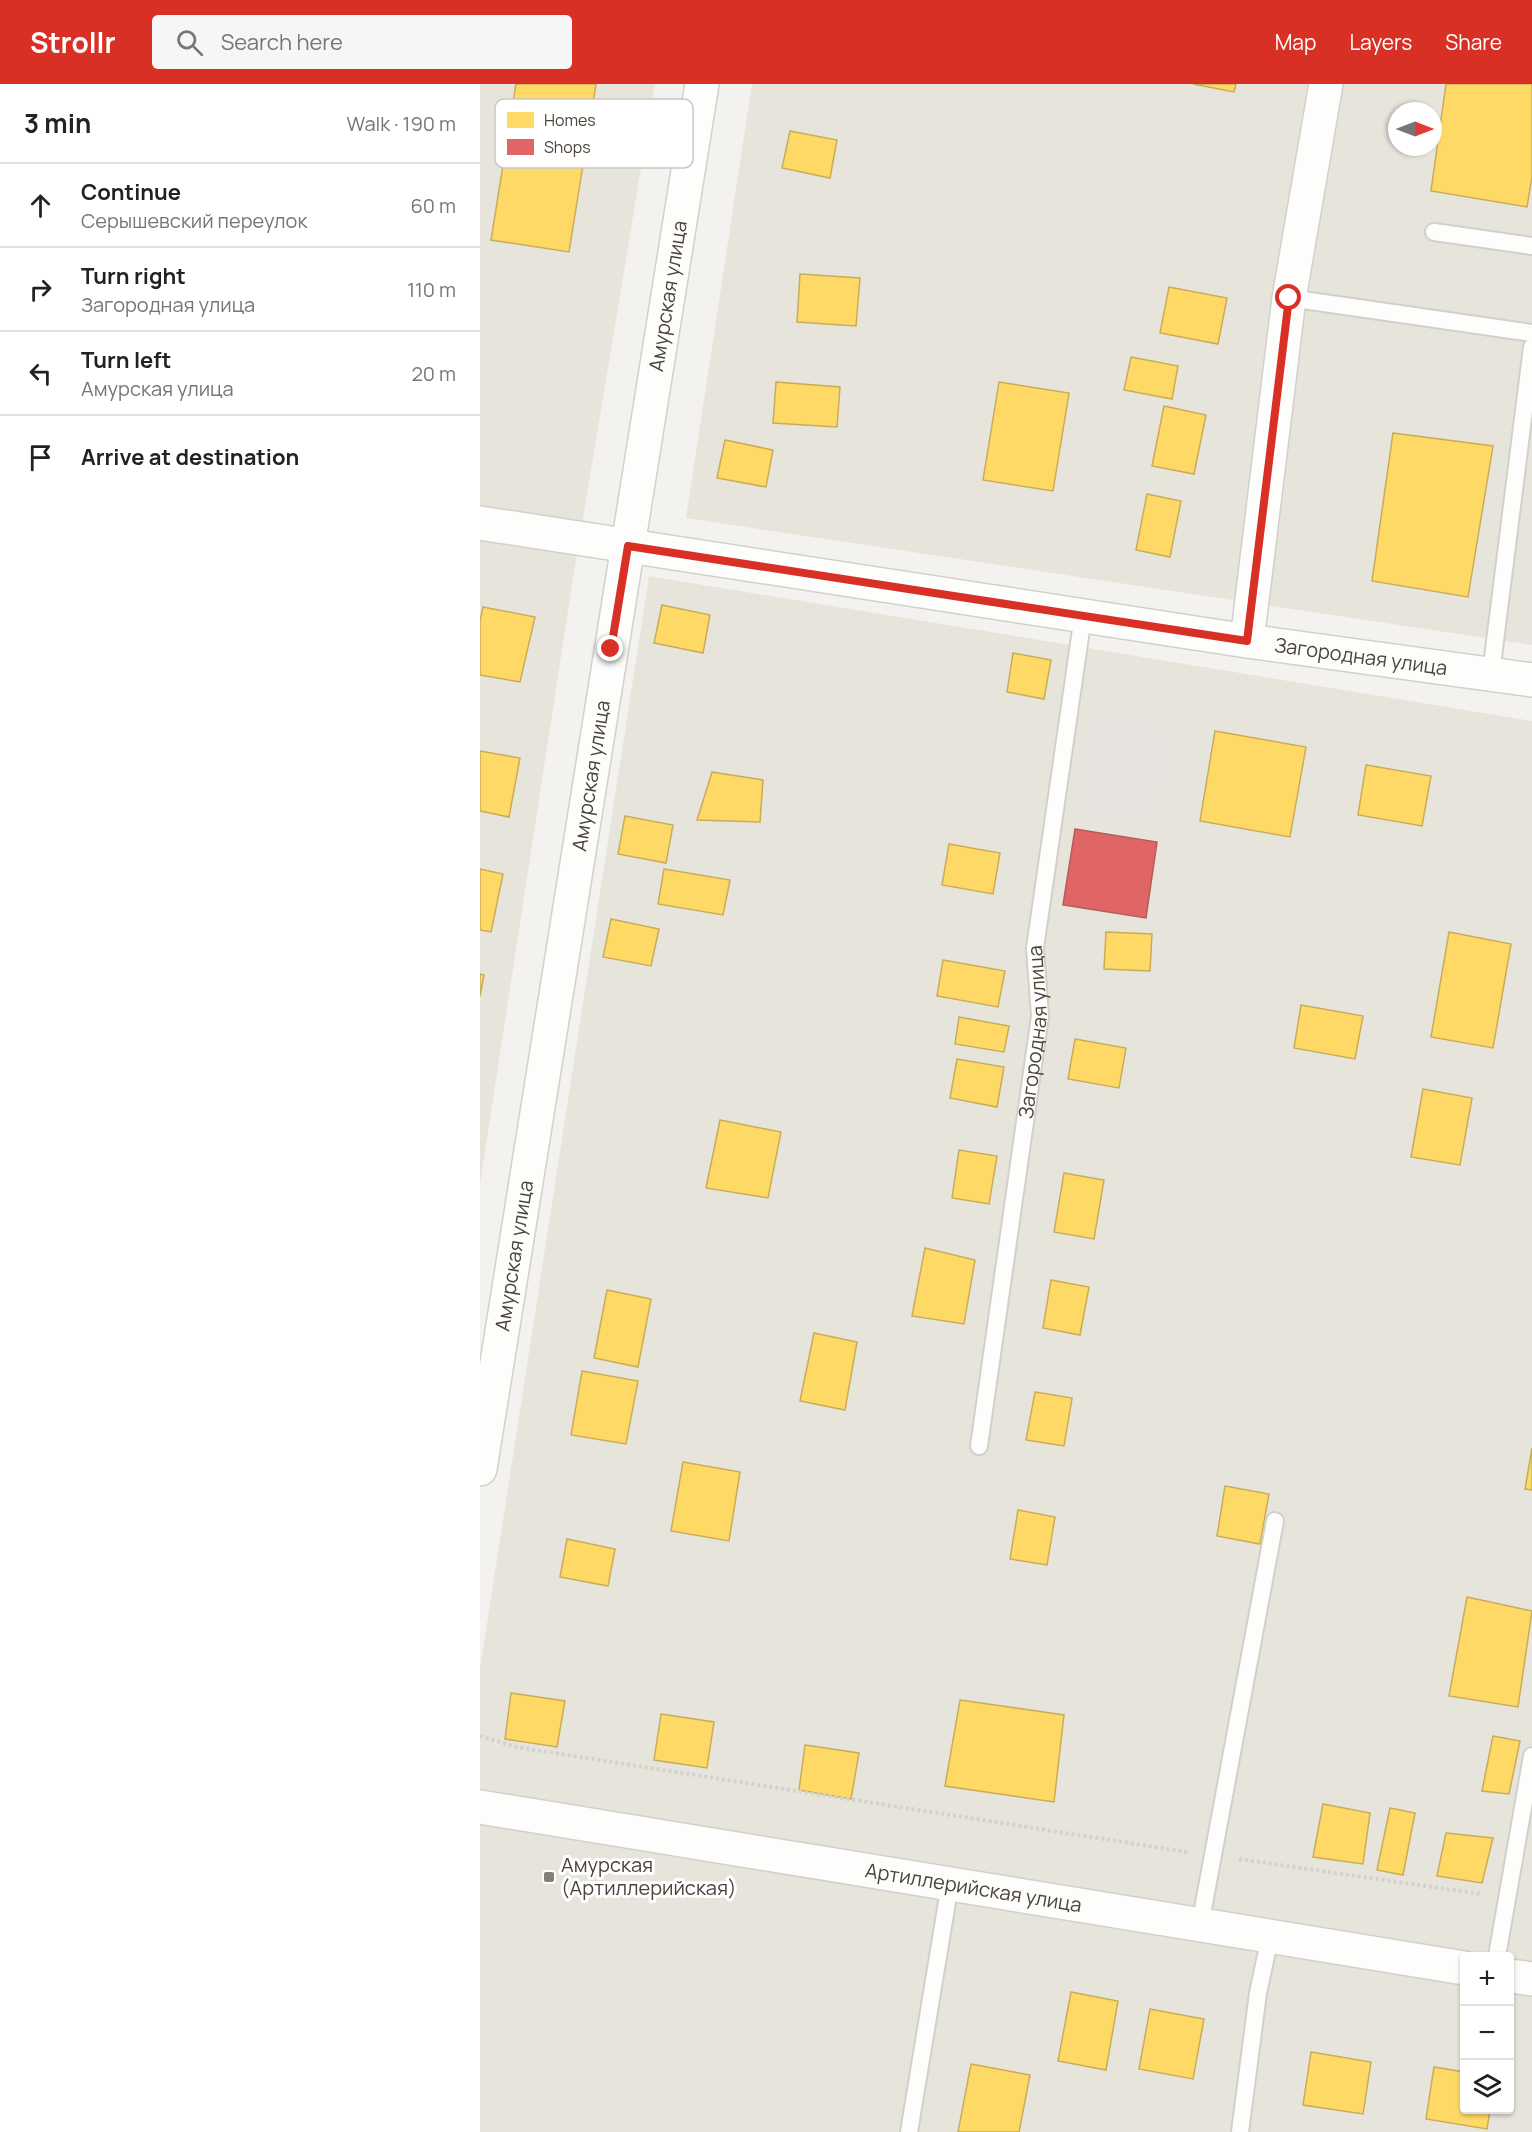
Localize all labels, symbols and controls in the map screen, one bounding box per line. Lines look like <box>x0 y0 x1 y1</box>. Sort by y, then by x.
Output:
search box <box>152 15 572 69</box>
text: Strollr <box>30 23 116 61</box>
icon: search <box>173 26 206 59</box>
text: Search here <box>221 27 343 57</box>
text: Map <box>1275 28 1316 56</box>
text: Layers <box>1349 28 1412 56</box>
text: Share <box>1445 28 1502 56</box>
legend <box>495 99 693 168</box>
north arrow <box>1388 102 1442 156</box>
text: 3 min <box>24 105 91 141</box>
text: Homes <box>544 109 596 131</box>
text: Walk · 190 m <box>347 110 456 137</box>
text: Shops <box>544 136 591 158</box>
text: Continue <box>81 177 181 207</box>
icon: ahead <box>24 189 57 222</box>
text: 60 m <box>410 192 456 219</box>
text: Серышевский переулок <box>81 207 307 234</box>
street label: Амурская улица <box>642 218 693 373</box>
text: Turn right <box>81 261 186 291</box>
icon: right <box>24 273 57 306</box>
text: 110 m <box>407 276 456 303</box>
route start <box>1275 284 1301 310</box>
text: Загородная улица <box>81 291 255 318</box>
text: Turn left <box>81 345 171 375</box>
icon: left <box>24 357 57 390</box>
text: 20 m <box>411 360 456 387</box>
text: Амурская улица <box>81 375 234 402</box>
icon: arrive <box>24 441 57 474</box>
text: Arrive at destination <box>81 442 299 472</box>
street label: Загородная улица <box>1273 631 1449 681</box>
route end <box>597 635 623 661</box>
street label: Амурская улица <box>565 698 616 853</box>
street label: Загородная улица <box>1012 944 1053 1120</box>
street label: Амурская улица <box>488 1178 539 1333</box>
place label: Амурская (Артиллерийская) <box>561 1851 737 1901</box>
street label: Артиллерийская улица <box>863 1856 1084 1918</box>
marker: Амурская (Артиллерийская) <box>542 1870 556 1884</box>
map controls <box>1460 1952 1514 2114</box>
button: + <box>1460 1952 1514 2006</box>
button: − <box>1460 2006 1514 2060</box>
button: layers <box>1460 2060 1514 2114</box>

